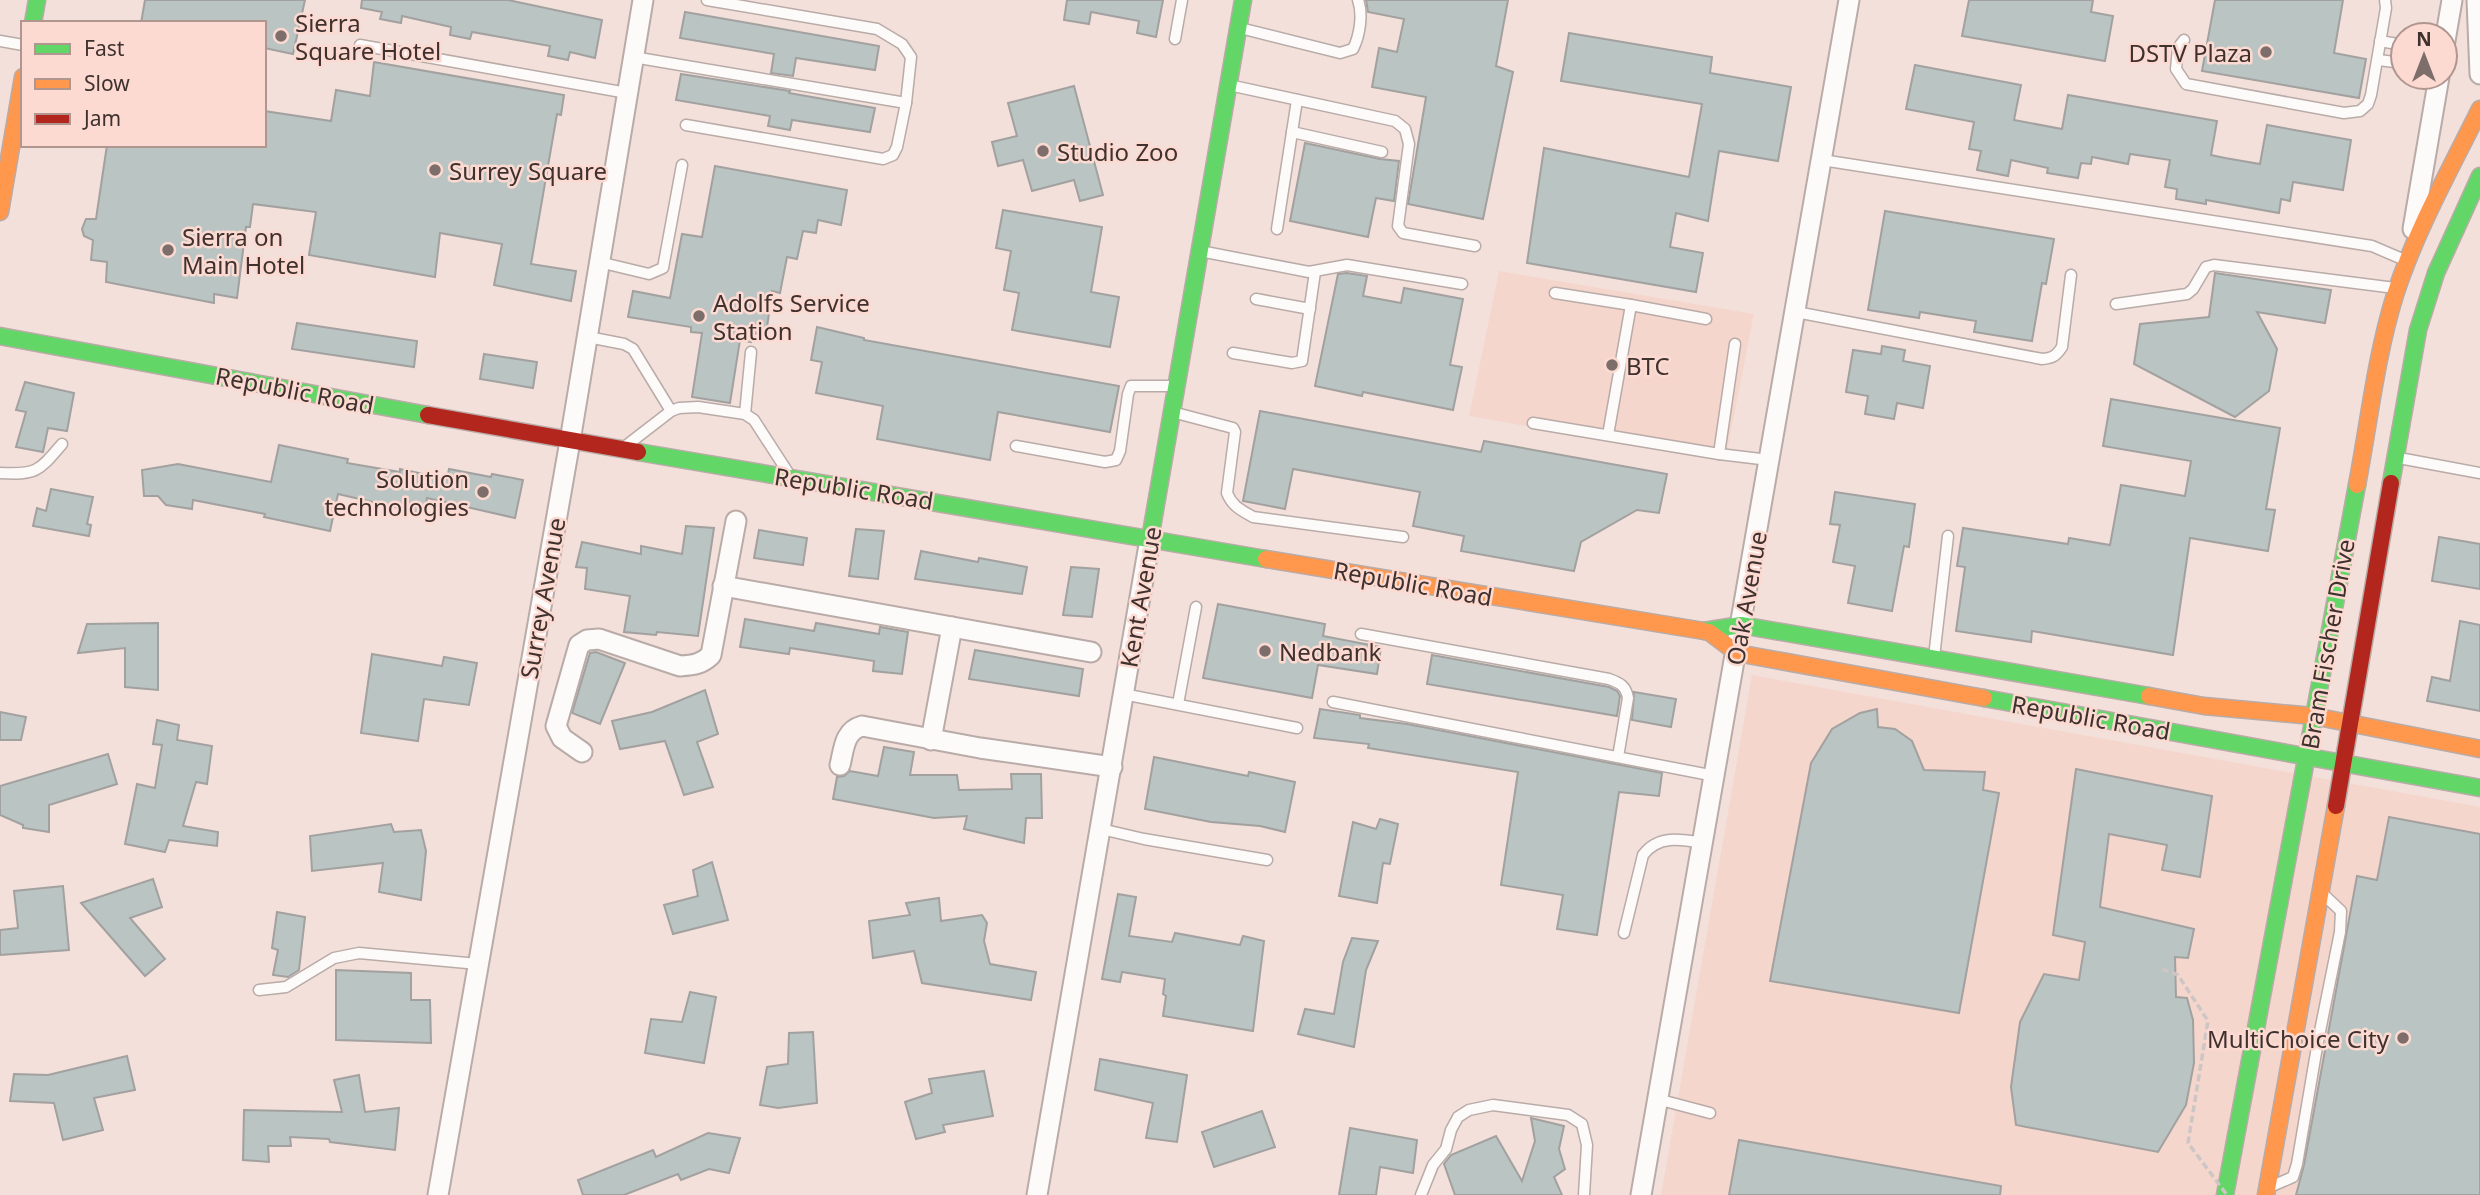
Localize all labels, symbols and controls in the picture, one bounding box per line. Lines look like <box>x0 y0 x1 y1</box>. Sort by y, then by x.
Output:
place label: Sierra Square Hotel <box>295 6 441 67</box>
legend <box>21 21 266 147</box>
north arrow <box>2389 21 2459 91</box>
text: N <box>2416 26 2432 52</box>
marker: Sierra Square Hotel <box>273 28 289 44</box>
text: Fast <box>84 34 125 62</box>
place label: DSTV Plaza <box>2128 36 2252 69</box>
marker: DSTV Plaza <box>2258 44 2274 60</box>
text: Slow <box>84 69 130 97</box>
text: Jam <box>82 104 121 132</box>
place label: Studio Zoo <box>1057 135 1178 168</box>
marker: Studio Zoo <box>1035 143 1051 159</box>
place label: Surrey Square <box>449 154 607 187</box>
marker: Surrey Square <box>427 162 443 178</box>
place label: Sierra on Main Hotel <box>182 220 305 281</box>
marker: Sierra on Main Hotel <box>160 242 176 258</box>
place label: Adolfs Service Station <box>713 286 870 347</box>
marker: Adolfs Service Station <box>691 308 707 324</box>
place label: BTC <box>1626 349 1670 382</box>
marker: BTC <box>1604 357 1620 373</box>
street label: Republic Road <box>213 358 377 422</box>
street label: Republic Road <box>772 459 936 517</box>
place label: Solution technologies <box>324 462 469 523</box>
marker: Solution technologies <box>475 484 491 500</box>
street label: Surrey Avenue <box>512 515 572 681</box>
street label: Kent Avenue <box>1111 524 1169 670</box>
street label: Oak Avenue <box>1718 528 1774 668</box>
street label: Bram Fischer Drive <box>2292 536 2362 752</box>
street label: Republic Road <box>1331 553 1495 613</box>
place label: Nedbank <box>1279 635 1382 668</box>
marker: Nedbank <box>1257 643 1273 659</box>
street label: Republic Road <box>2009 687 2173 747</box>
place label: MultiChoice City <box>2207 1022 2390 1055</box>
marker: MultiChoice City <box>2395 1030 2411 1046</box>

